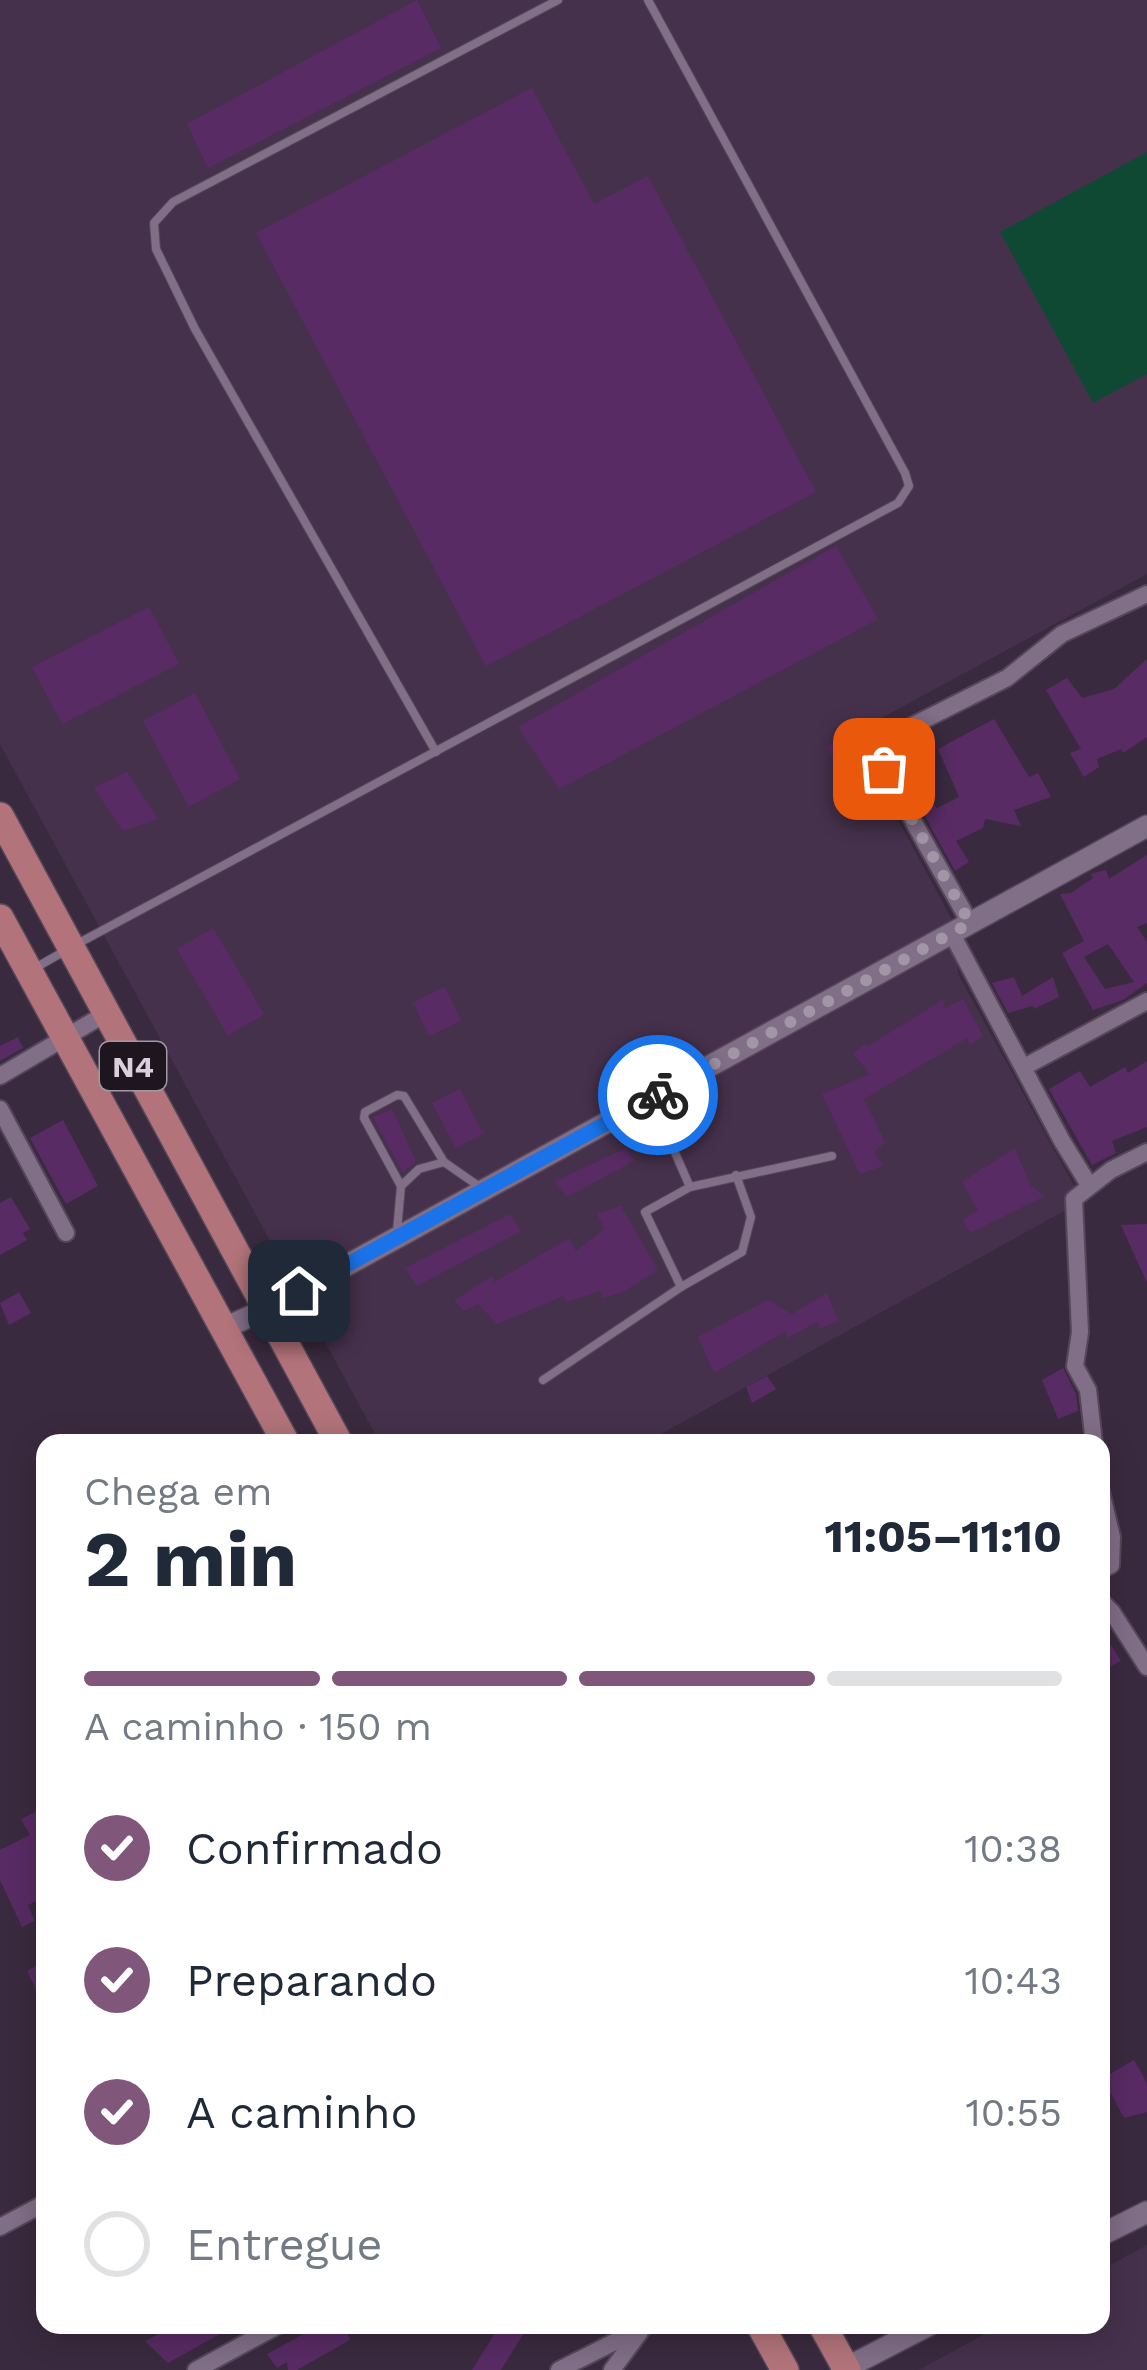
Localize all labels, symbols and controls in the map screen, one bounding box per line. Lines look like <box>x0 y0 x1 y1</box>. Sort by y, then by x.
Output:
pin <box>833 718 935 820</box>
icon: bag <box>851 736 917 802</box>
courier <box>598 1035 718 1155</box>
road number: N4 <box>100 1042 166 1090</box>
icon: bike <box>625 1062 691 1128</box>
pin <box>248 1240 350 1342</box>
icon: home <box>266 1258 332 1324</box>
text: Chega em <box>84 1469 272 1514</box>
text: 11:05–11:10 <box>825 1510 1062 1563</box>
text: 2 min <box>84 1513 297 1605</box>
text: A caminho · 150 m <box>84 1704 432 1749</box>
icon: check <box>84 1815 150 1881</box>
text: Confirmado <box>186 1822 443 1875</box>
text: 10:38 <box>964 1826 1062 1871</box>
icon: check <box>84 1947 150 2013</box>
text: Preparando <box>186 1954 437 2007</box>
text: 10:43 <box>964 1958 1062 2003</box>
icon: check <box>84 2079 150 2145</box>
text: A caminho <box>186 2086 417 2139</box>
text: 10:55 <box>966 2090 1062 2135</box>
text: Entregue <box>186 2218 382 2271</box>

